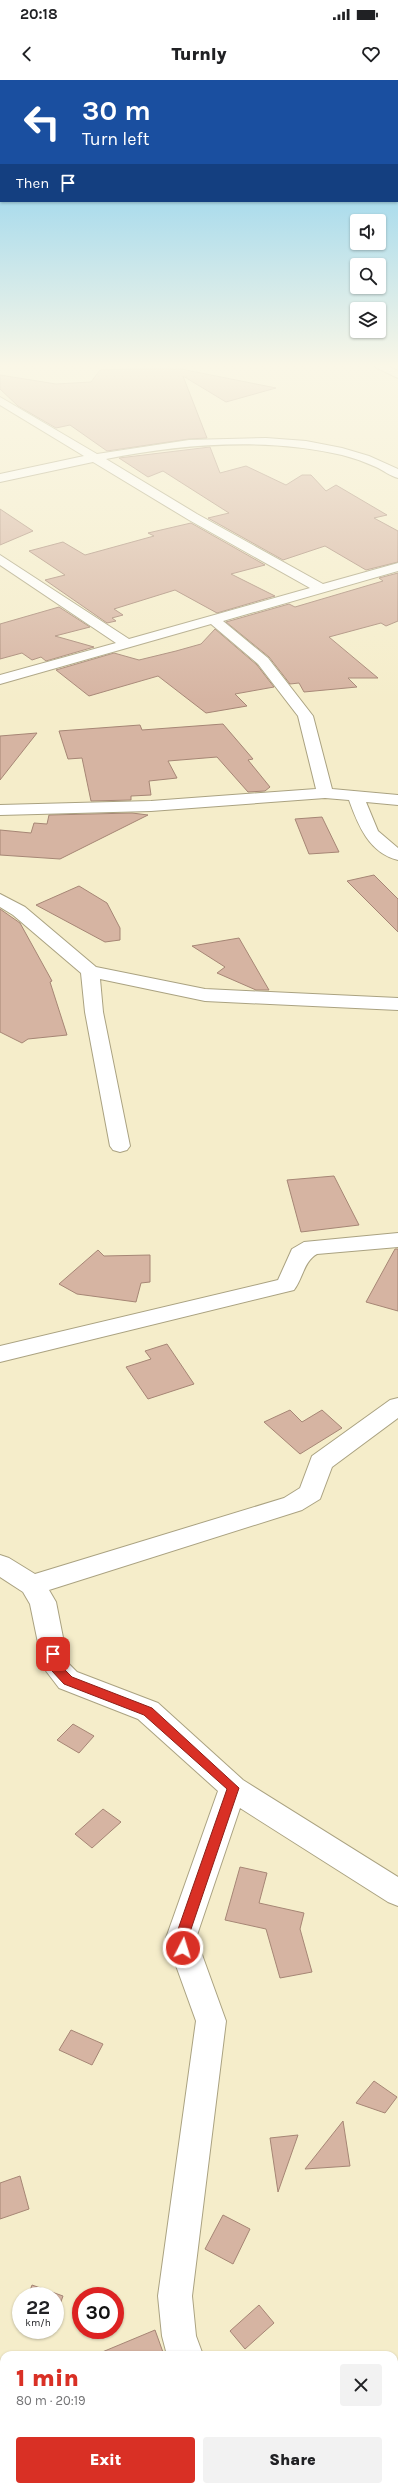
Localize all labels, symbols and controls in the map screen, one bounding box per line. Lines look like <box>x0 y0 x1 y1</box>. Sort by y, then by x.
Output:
text: 20:18 <box>20 5 58 23</box>
icon: back <box>16 43 38 65</box>
text: Turnly <box>171 43 227 65</box>
icon: heart <box>360 43 382 65</box>
text: 30 m <box>82 94 151 127</box>
icon: left <box>16 96 68 148</box>
text: Turn left <box>82 128 150 150</box>
icon: arrive <box>57 172 79 194</box>
text: Then <box>16 174 49 192</box>
map controls <box>350 214 386 338</box>
button: sound <box>350 214 386 250</box>
button: search <box>350 258 386 294</box>
button: layers <box>350 302 386 338</box>
pin <box>36 1637 70 1671</box>
icon: arrive <box>42 1643 64 1665</box>
position arrow <box>162 1927 204 1969</box>
speed limit sign: 30 <box>72 2287 124 2339</box>
text: 22 <box>26 2296 50 2319</box>
text: km/h <box>25 2317 51 2329</box>
text: 1 min <box>16 2364 79 2392</box>
button: close <box>340 2364 382 2406</box>
text: 80 m · 20:19 <box>16 2393 86 2408</box>
button: Exit <box>16 2437 195 2483</box>
button: Share <box>203 2437 382 2483</box>

